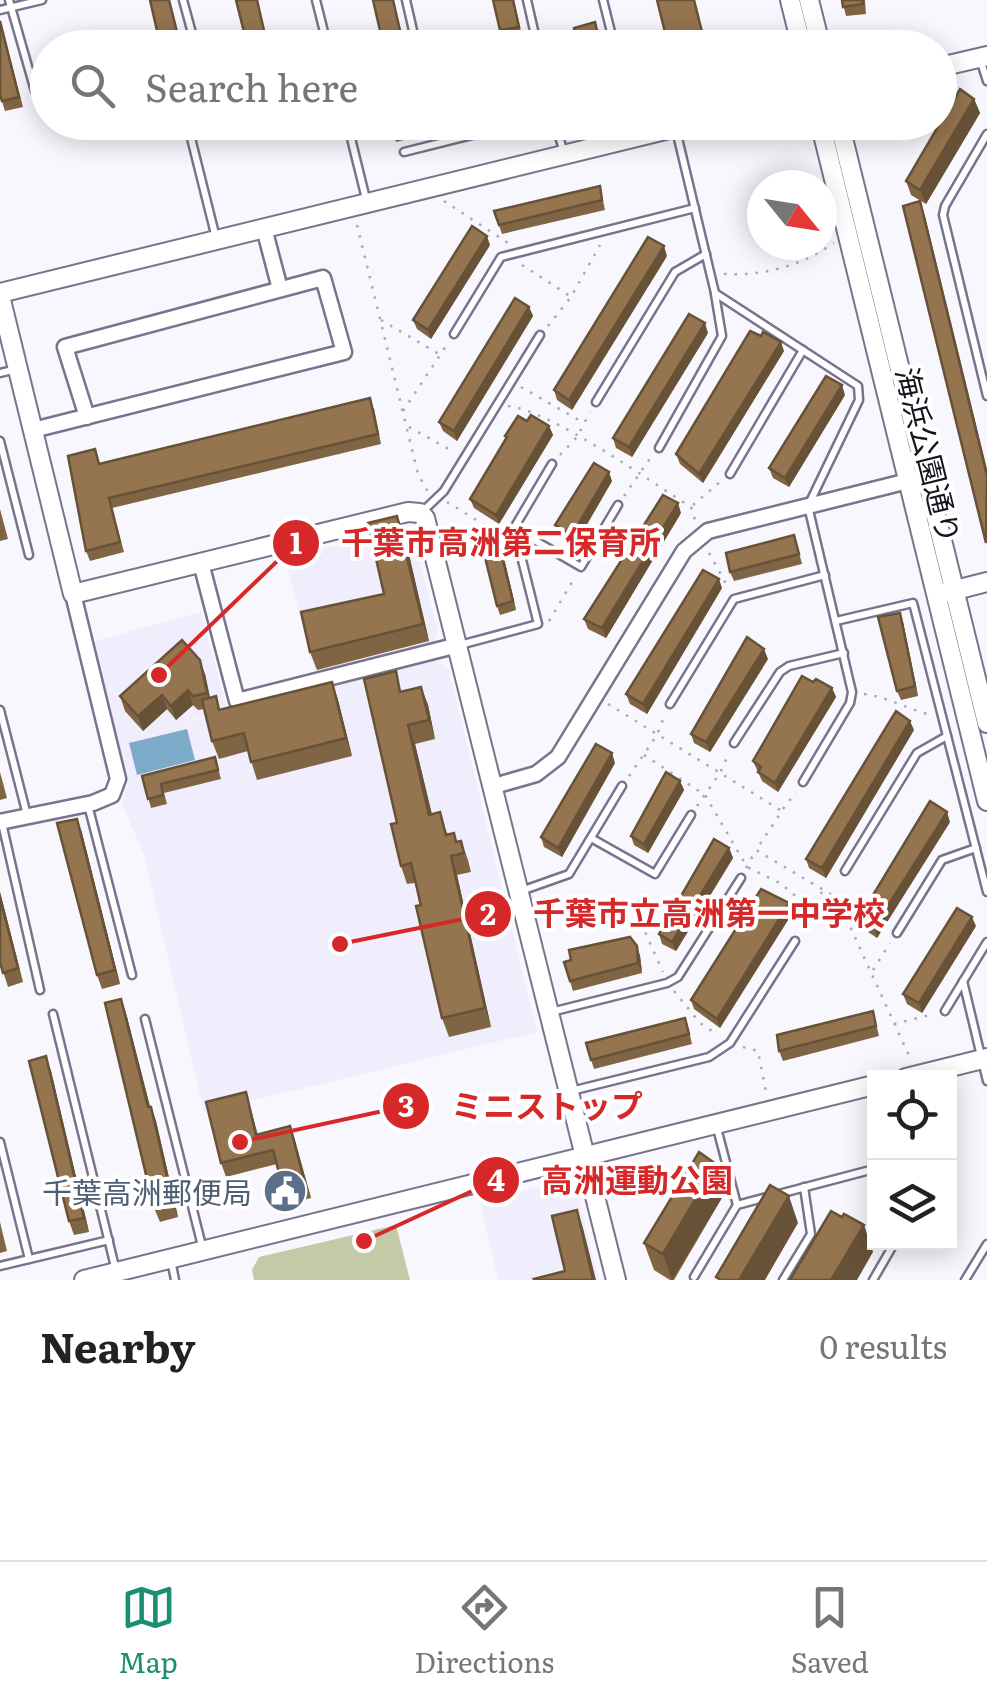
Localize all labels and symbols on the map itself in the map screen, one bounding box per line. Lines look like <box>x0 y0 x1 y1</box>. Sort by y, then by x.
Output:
north arrow <box>747 170 837 260</box>
street label: 海浜公園通り <box>887 362 973 548</box>
callout: 千葉市高洲第二保育所 <box>271 512 681 574</box>
text: 千葉市高洲第二保育所 <box>341 516 661 564</box>
text: 1 <box>290 519 302 563</box>
callout: 千葉市立高洲第一中学校 <box>463 883 905 945</box>
text: 千葉市立高洲第一中学校 <box>533 887 885 935</box>
text: 2 <box>480 890 496 934</box>
callout: ミニストップ <box>381 1075 663 1137</box>
text: ミニストップ <box>451 1080 643 1128</box>
text: 3 <box>398 1082 414 1126</box>
callout: 高洲運動公園 <box>471 1149 753 1211</box>
text: 高洲運動公園 <box>541 1154 733 1202</box>
text: 4 <box>487 1156 505 1200</box>
public building icon: 千葉高洲郵便局 <box>262 1168 308 1214</box>
place label: 千葉高洲郵便局 <box>42 1169 252 1213</box>

